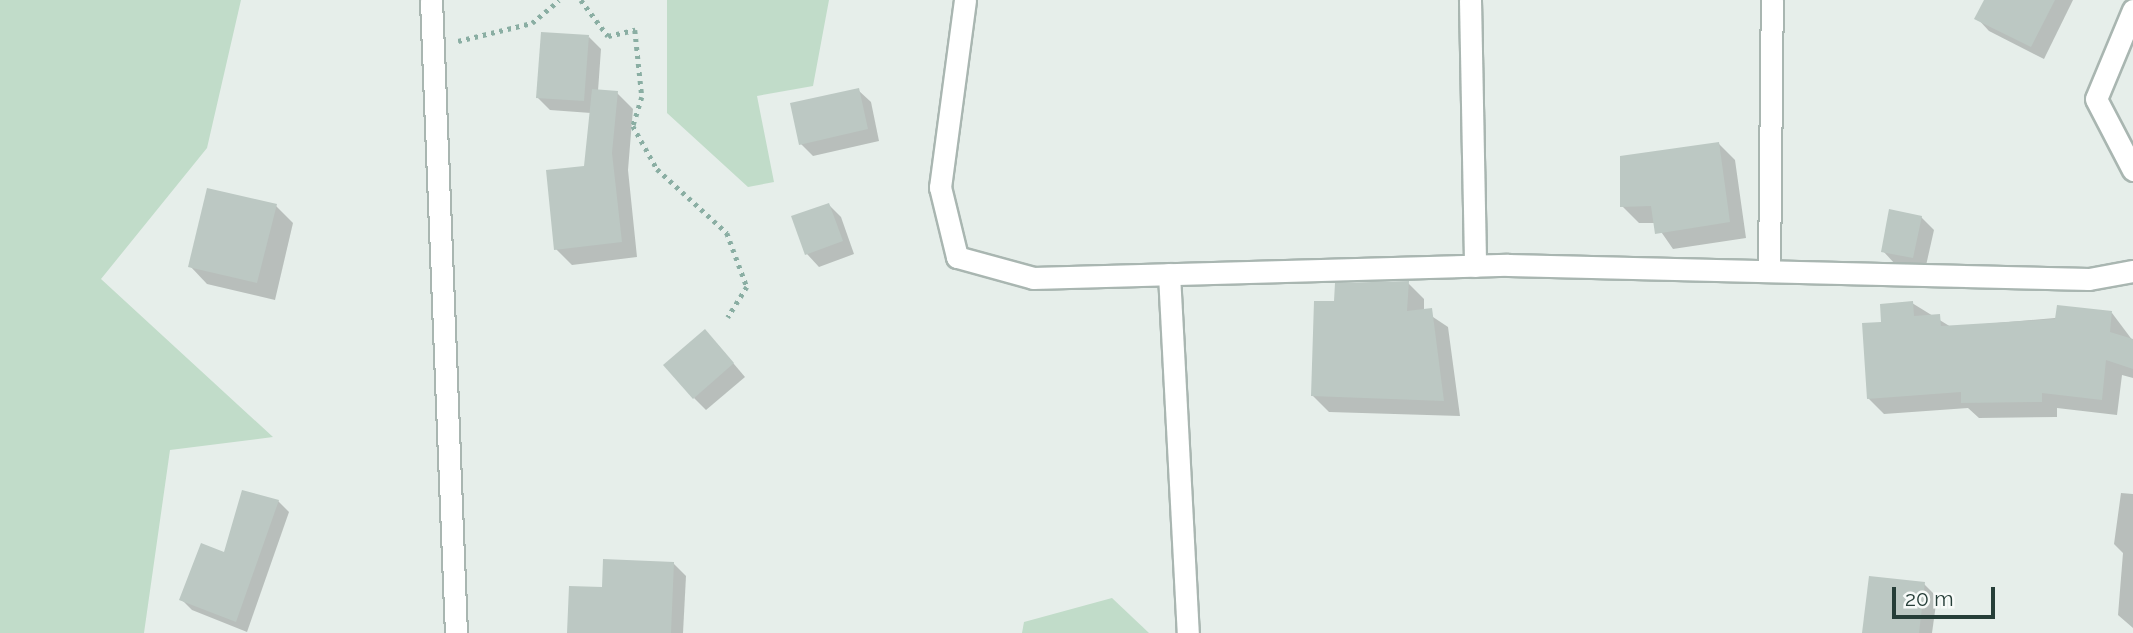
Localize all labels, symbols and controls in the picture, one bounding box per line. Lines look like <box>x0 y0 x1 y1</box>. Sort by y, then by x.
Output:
scale bar <box>1895 574 1998 618</box>
text: 20 m <box>1905 586 1953 611</box>

